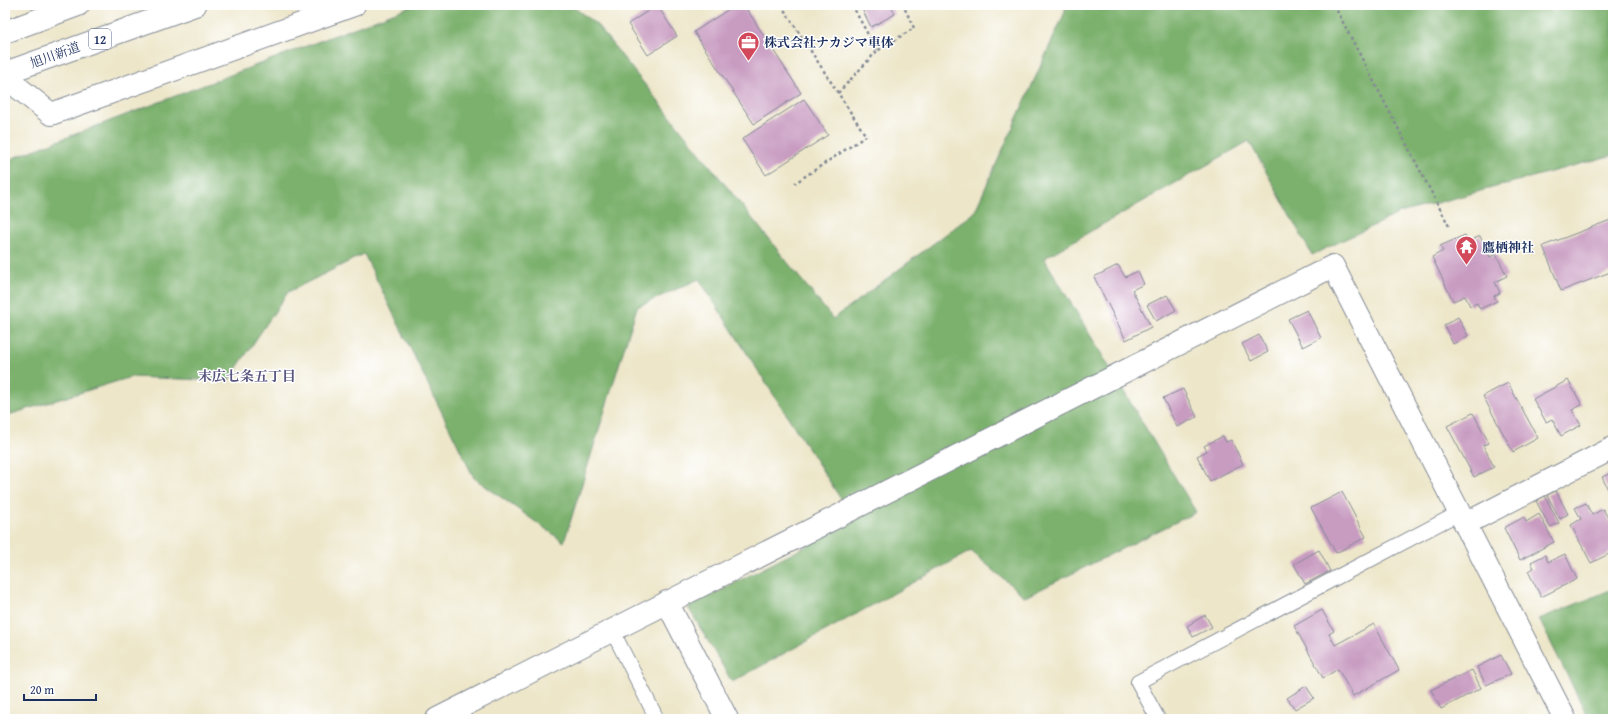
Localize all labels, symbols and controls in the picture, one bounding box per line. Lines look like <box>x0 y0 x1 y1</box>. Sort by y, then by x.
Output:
road number: 12 <box>89 29 111 49</box>
office icon: 株式会社ナカジマ車体 <box>735 29 761 62</box>
place label: 株式会社ナカジマ車体 <box>764 33 894 52</box>
street label: 旭川新道 <box>27 37 83 73</box>
temple icon: 鷹栖神社 <box>1453 234 1479 267</box>
place label: 鷹栖神社 <box>1482 238 1534 257</box>
district label: 末広七条五丁目 <box>198 366 296 386</box>
scale bar <box>24 676 96 702</box>
text: 20 m <box>30 681 54 698</box>

